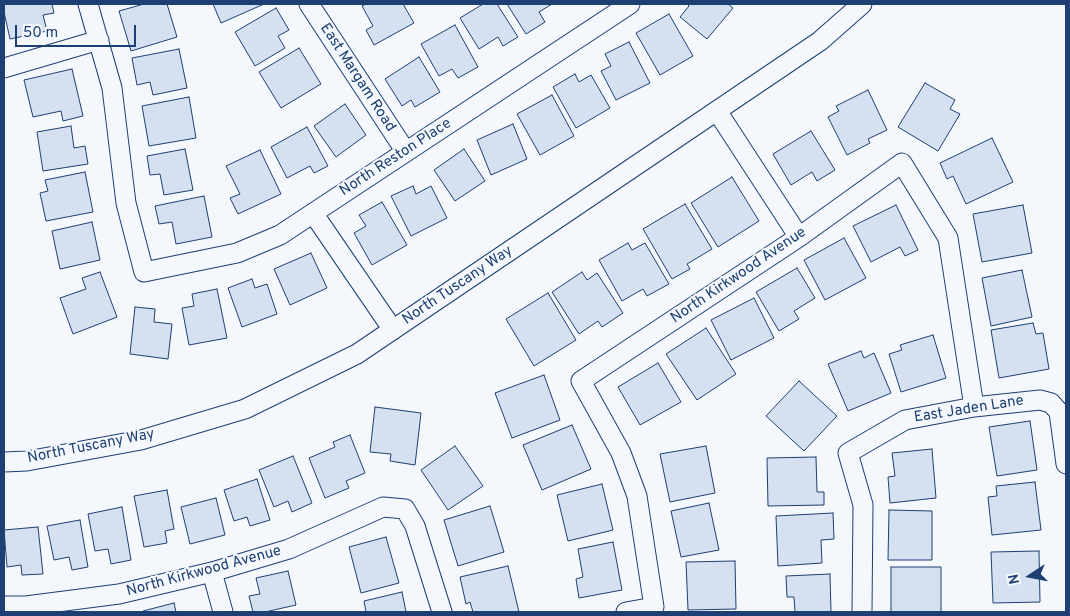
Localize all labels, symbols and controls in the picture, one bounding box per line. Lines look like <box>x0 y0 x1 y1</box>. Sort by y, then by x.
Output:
scale bar <box>18 15 139 47</box>
street label: East Margam Road <box>315 20 399 136</box>
text: 50 m <box>23 24 58 43</box>
street label: North Reston Place <box>337 115 455 201</box>
street label: North Kirkwood Avenue <box>668 224 810 328</box>
street label: North Tuscany Way <box>399 242 517 330</box>
street label: East Jaden Lane <box>913 392 1025 428</box>
street label: North Tuscany Way <box>26 426 156 468</box>
street label: North Kirkwood Avenue <box>125 543 283 601</box>
north arrow <box>1005 551 1055 601</box>
text: N <box>1005 572 1024 586</box>

